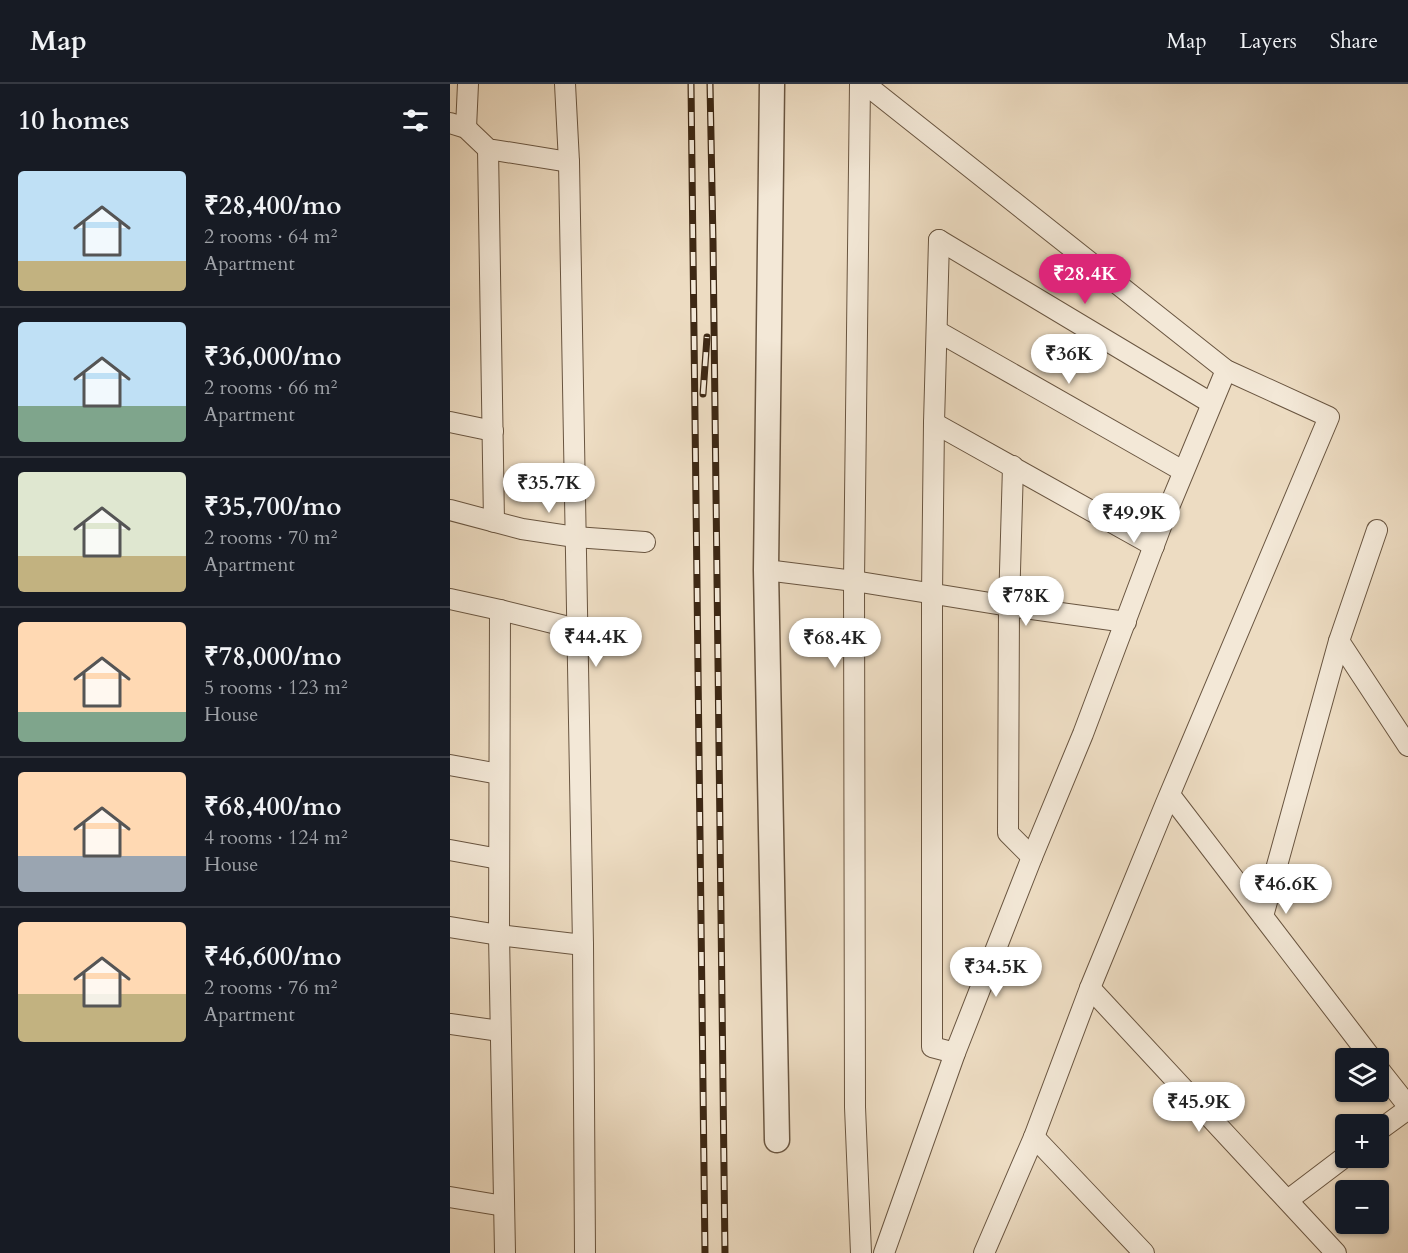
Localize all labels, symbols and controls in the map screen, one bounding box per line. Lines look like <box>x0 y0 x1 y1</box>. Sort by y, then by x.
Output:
text: Map <box>30 22 87 60</box>
text: Map <box>1167 27 1207 56</box>
text: Layers <box>1240 27 1297 56</box>
text: Share <box>1330 27 1378 56</box>
text: 10 homes <box>18 103 129 138</box>
icon: filters <box>399 104 432 137</box>
text: ₹28,400/mo <box>204 188 341 223</box>
icon: home <box>66 195 138 267</box>
text: 2 rooms · 64 m² <box>204 223 337 250</box>
text: Apartment <box>204 250 295 277</box>
pin: ₹28.4K <box>1036 254 1134 305</box>
text: ₹28.4K <box>1053 260 1117 287</box>
pin: ₹36K <box>1033 334 1105 385</box>
text: ₹36,000/mo <box>204 339 341 374</box>
text: ₹36K <box>1045 340 1093 367</box>
icon: home <box>66 346 138 418</box>
text: 2 rooms · 66 m² <box>204 374 337 401</box>
text: Apartment <box>204 401 295 428</box>
pin: ₹35.7K <box>500 463 598 514</box>
text: ₹35.7K <box>517 469 581 496</box>
text: ₹35,700/mo <box>204 489 341 524</box>
pin: ₹49.9K <box>1085 493 1183 544</box>
icon: home <box>66 496 138 568</box>
text: ₹49.9K <box>1102 499 1166 526</box>
text: 2 rooms · 70 m² <box>204 524 337 551</box>
text: Apartment <box>204 551 295 578</box>
pin: ₹78K <box>990 576 1062 627</box>
text: ₹78K <box>1002 582 1050 609</box>
pin: ₹44.4K <box>547 617 645 668</box>
pin: ₹68.4K <box>786 618 884 669</box>
text: ₹44.4K <box>564 623 628 650</box>
text: ₹68.4K <box>803 624 867 651</box>
text: ₹78,000/mo <box>204 639 341 674</box>
icon: home <box>66 646 138 718</box>
text: 5 rooms · 123 m² <box>204 674 348 701</box>
text: House <box>204 701 258 728</box>
text: ₹68,400/mo <box>204 789 341 824</box>
icon: home <box>66 796 138 868</box>
text: 4 rooms · 124 m² <box>204 824 348 851</box>
text: House <box>204 851 258 878</box>
pin: ₹46.6K <box>1237 864 1335 915</box>
text: ₹46.6K <box>1254 870 1318 897</box>
text: ₹46,600/mo <box>204 939 341 974</box>
icon: home <box>66 946 138 1018</box>
pin: ₹34.5K <box>947 947 1045 998</box>
text: ₹34.5K <box>964 953 1028 980</box>
text: 2 rooms · 76 m² <box>204 974 337 1001</box>
text: Apartment <box>204 1001 295 1028</box>
map controls <box>1335 1048 1389 1234</box>
button: layers <box>1335 1048 1389 1102</box>
pin: ₹45.9K <box>1150 1082 1248 1133</box>
text: ₹45.9K <box>1167 1088 1231 1115</box>
button: + <box>1335 1114 1389 1168</box>
button: − <box>1335 1180 1389 1234</box>

